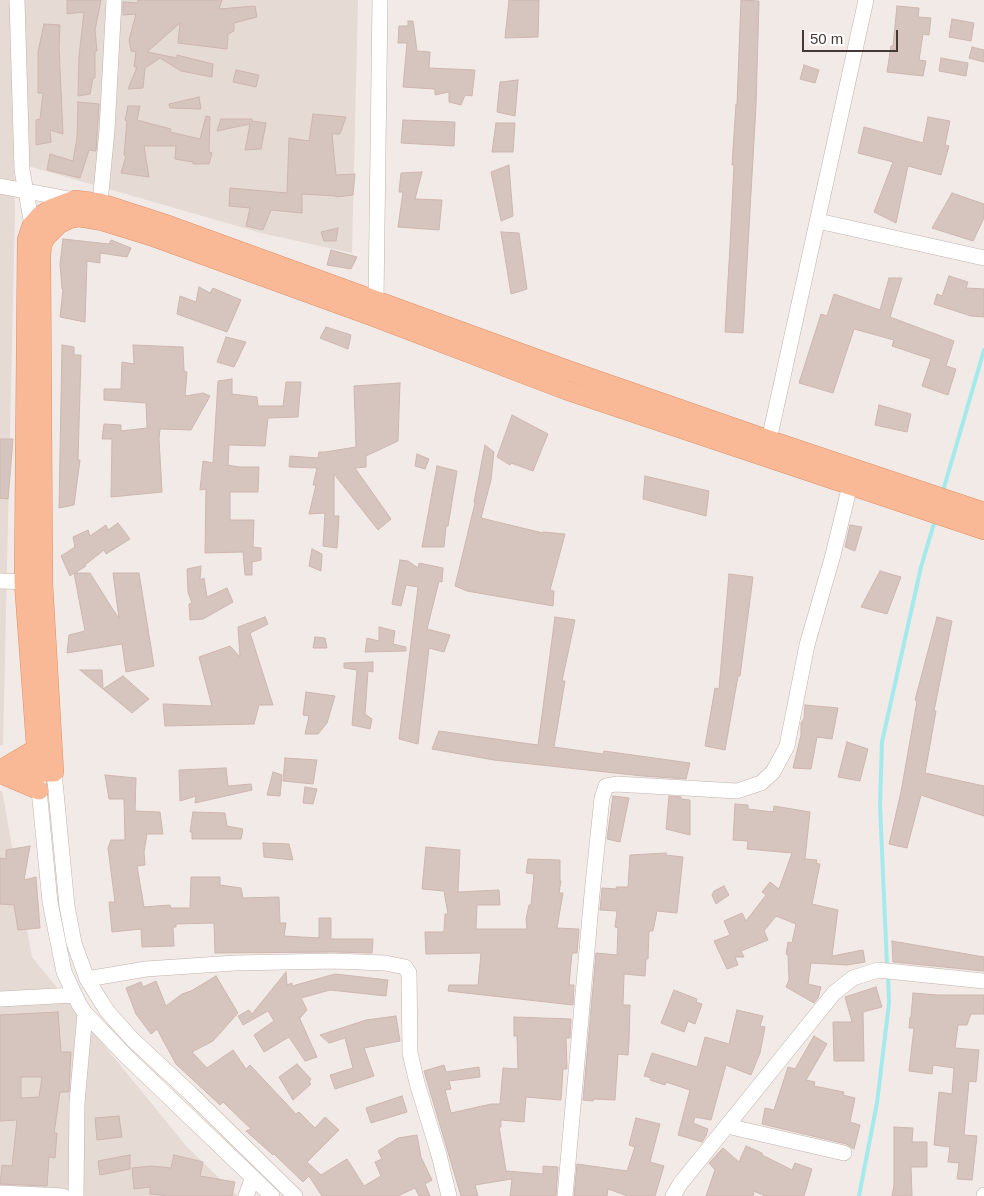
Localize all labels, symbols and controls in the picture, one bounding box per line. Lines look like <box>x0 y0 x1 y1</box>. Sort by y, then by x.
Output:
scale bar <box>804 20 900 52</box>
text: 50 m <box>810 30 843 47</box>

